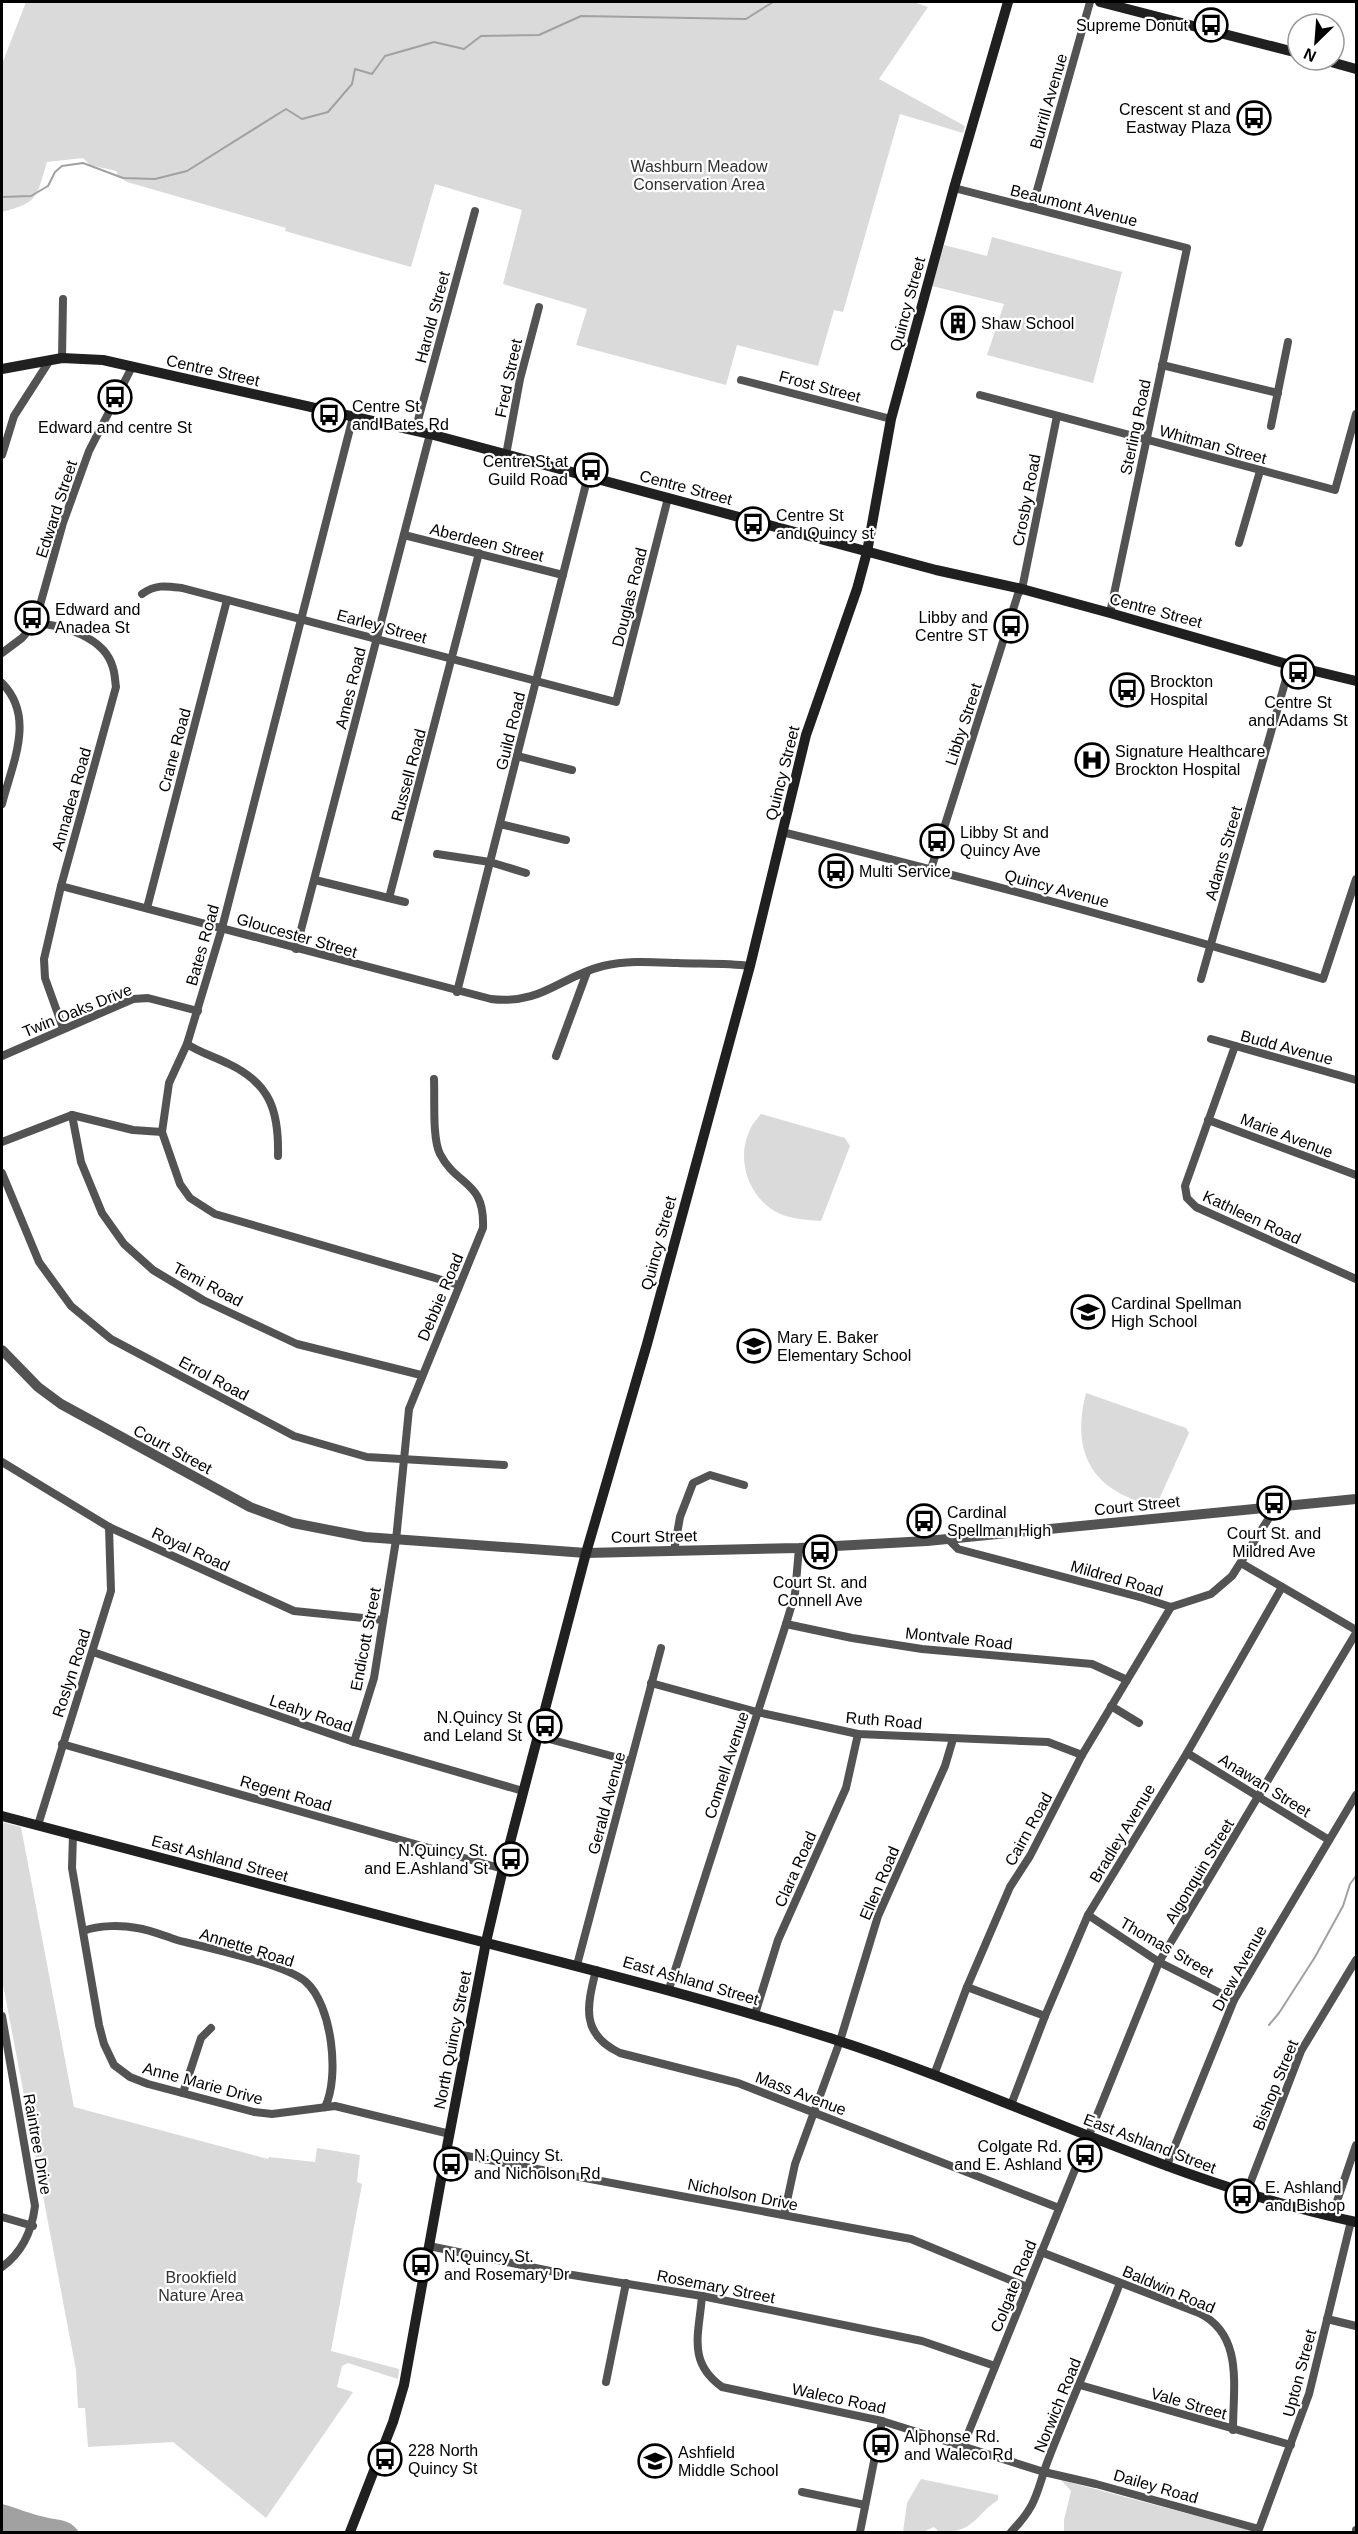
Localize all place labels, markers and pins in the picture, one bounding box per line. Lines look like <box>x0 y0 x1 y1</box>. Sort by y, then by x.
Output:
bus stop icon: Supreme Donut <box>1193 7 1229 43</box>
place label: Supreme Donut <box>1076 17 1189 34</box>
bus stop icon: Crescent st and Eastway Plaza <box>1236 100 1272 136</box>
place label: Crescent st and Eastway Plaza <box>1119 101 1231 136</box>
building icon: Shaw School <box>940 305 976 341</box>
place label: Shaw School <box>981 315 1074 332</box>
bus stop icon: Edward and centre St <box>97 379 133 415</box>
bus stop icon: Centre St and Bates Rd <box>311 397 347 433</box>
place label: Centre St and Bates Rd <box>352 398 449 433</box>
place label: Edward and centre St <box>38 419 192 436</box>
bus stop icon: Centre St at Guild Road <box>573 452 609 488</box>
place label: Centre St at Guild Road <box>483 453 569 488</box>
bus stop icon: Centre St and Quincy st <box>735 506 771 542</box>
place label: Centre St and Quincy st <box>776 507 874 542</box>
bus stop icon: Edward and Anadea St <box>14 600 50 636</box>
place label: Edward and Anadea St <box>55 601 140 636</box>
bus stop icon: Libby and Centre ST <box>993 608 1029 644</box>
place label: Libby and Centre ST <box>915 609 988 644</box>
bus stop icon: Centre St and Adams St <box>1280 654 1316 690</box>
bus stop icon: Brockton Hospital <box>1109 672 1145 708</box>
place label: Brockton Hospital <box>1150 673 1213 708</box>
place label: Centre St and Adams St <box>1248 694 1348 729</box>
hospital icon: Signature Healthcare Brockton Hospital <box>1074 742 1110 778</box>
place label: Signature Healthcare Brockton Hospital <box>1115 743 1265 778</box>
bus stop icon: Libby St and Quincy Ave <box>919 823 955 859</box>
place label: Libby St and Quincy Ave <box>960 824 1049 859</box>
bus stop icon: Multi Service <box>818 853 854 889</box>
place label: Multi Service <box>859 863 951 880</box>
school or university icon: Cardinal Spellman High School <box>1070 1294 1106 1330</box>
place label: Cardinal Spellman High School <box>1111 1295 1242 1330</box>
school or university icon: Mary E. Baker Elementary School <box>736 1328 772 1364</box>
place label: Mary E. Baker Elementary School <box>777 1329 911 1364</box>
bus stop icon: Court St. and Mildred Ave <box>1256 1485 1292 1521</box>
bus stop icon: Cardinal Spellman High <box>906 1503 942 1539</box>
place label: Cardinal Spellman High <box>947 1504 1051 1539</box>
place label: Court St. and Mildred Ave <box>1227 1525 1321 1560</box>
bus stop icon: Court St. and Connell Ave <box>802 1534 838 1570</box>
place label: Court St. and Connell Ave <box>773 1574 867 1609</box>
bus stop icon: N.Quincy St and Leland St <box>527 1708 563 1744</box>
place label: N.Quincy St and Leland St <box>423 1709 523 1744</box>
bus stop icon: N.Quincy St. and E.Ashland St <box>493 1841 529 1877</box>
place label: N.Quincy St. and E.Ashland St <box>364 1842 489 1877</box>
bus stop icon: Colgate Rd. and E. Ashland <box>1067 2137 1103 2173</box>
place label: Colgate Rd. and E. Ashland <box>954 2138 1062 2173</box>
bus stop icon: N.Quincy St. and Nicholson Rd <box>433 2146 469 2182</box>
place label: N.Quincy St. and Nicholson Rd <box>474 2147 600 2182</box>
bus stop icon: E. Ashland and Bishop <box>1224 2178 1260 2214</box>
place label: E. Ashland and Bishop <box>1265 2179 1345 2214</box>
bus stop icon: N.Quincy St. and Rosemary Dr <box>403 2247 439 2283</box>
place label: N.Quincy St. and Rosemary Dr <box>444 2248 570 2283</box>
bus stop icon: Alphonse Rd. and Waleco Rd <box>863 2427 899 2463</box>
place label: Alphonse Rd. and Waleco Rd <box>904 2428 1013 2463</box>
bus stop icon: 228 North Quincy St <box>367 2441 403 2477</box>
place label: 228 North Quincy St <box>408 2442 478 2477</box>
school or university icon: Ashfield Middle School <box>637 2443 673 2479</box>
place label: Ashfield Middle School <box>678 2444 779 2479</box>

